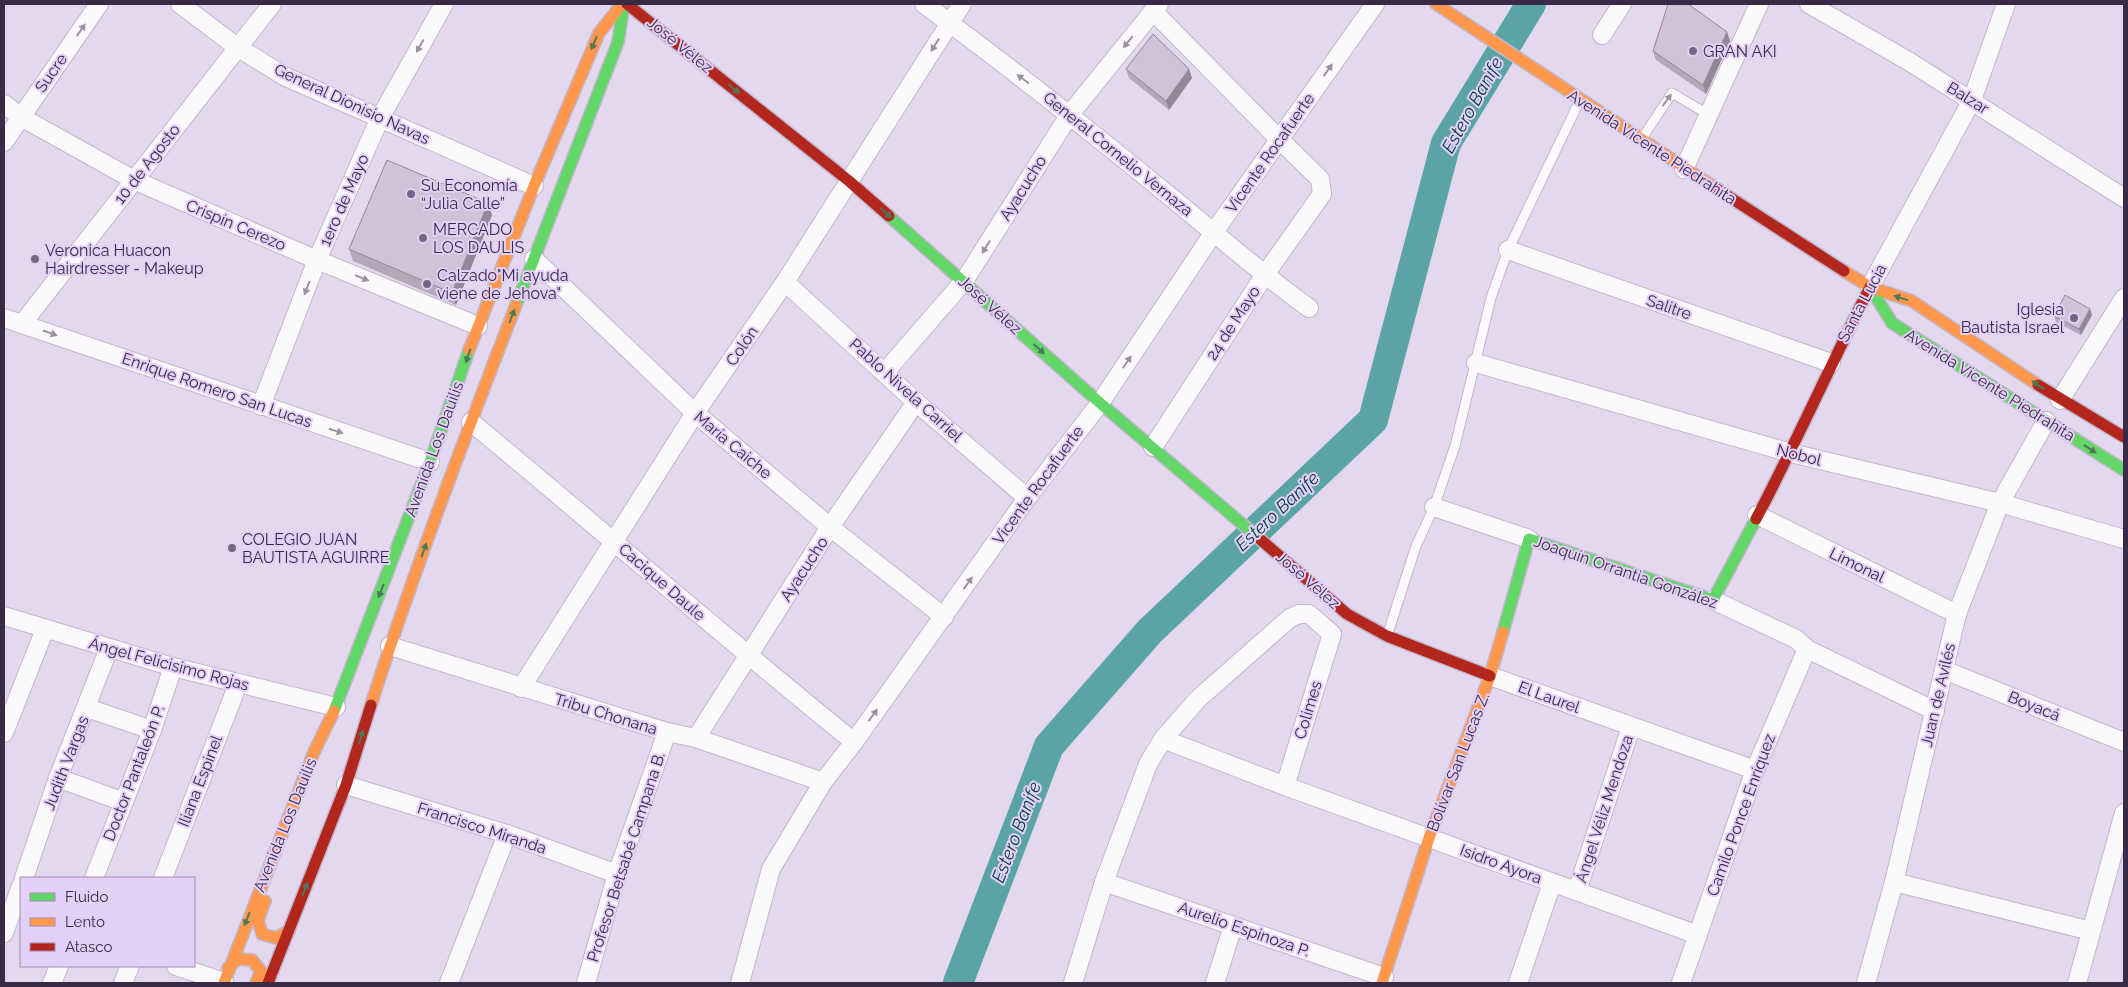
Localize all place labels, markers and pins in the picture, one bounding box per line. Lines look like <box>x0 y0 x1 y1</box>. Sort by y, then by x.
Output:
place label: GRAN AKI <box>1703 42 1777 61</box>
marker: GRAN AKI <box>1687 45 1699 57</box>
place label: Su Economía “Julia Calle” <box>421 176 518 213</box>
marker: Su Economía “Julia Calle” <box>405 188 417 200</box>
place label: MERCADO LOS DAULIS <box>433 220 524 257</box>
marker: MERCADO LOS DAULIS <box>417 232 429 244</box>
place label: Veronica Huacon Hairdresser - Makeup <box>45 241 204 278</box>
marker: Veronica Huacon Hairdresser - Makeup <box>29 253 41 265</box>
place label: Calzado"Mi ayuda viene de Jehova" <box>437 266 568 303</box>
marker: Calzado"Mi ayuda viene de Jehova" <box>421 278 433 290</box>
place label: Iglesia Bautista Israel <box>1961 300 2065 337</box>
marker: Iglesia Bautista Israel <box>2068 312 2080 324</box>
place label: COLEGIO JUAN BAUTISTA AGUIRRE <box>242 530 390 567</box>
marker: COLEGIO JUAN BAUTISTA AGUIRRE <box>226 542 238 554</box>

